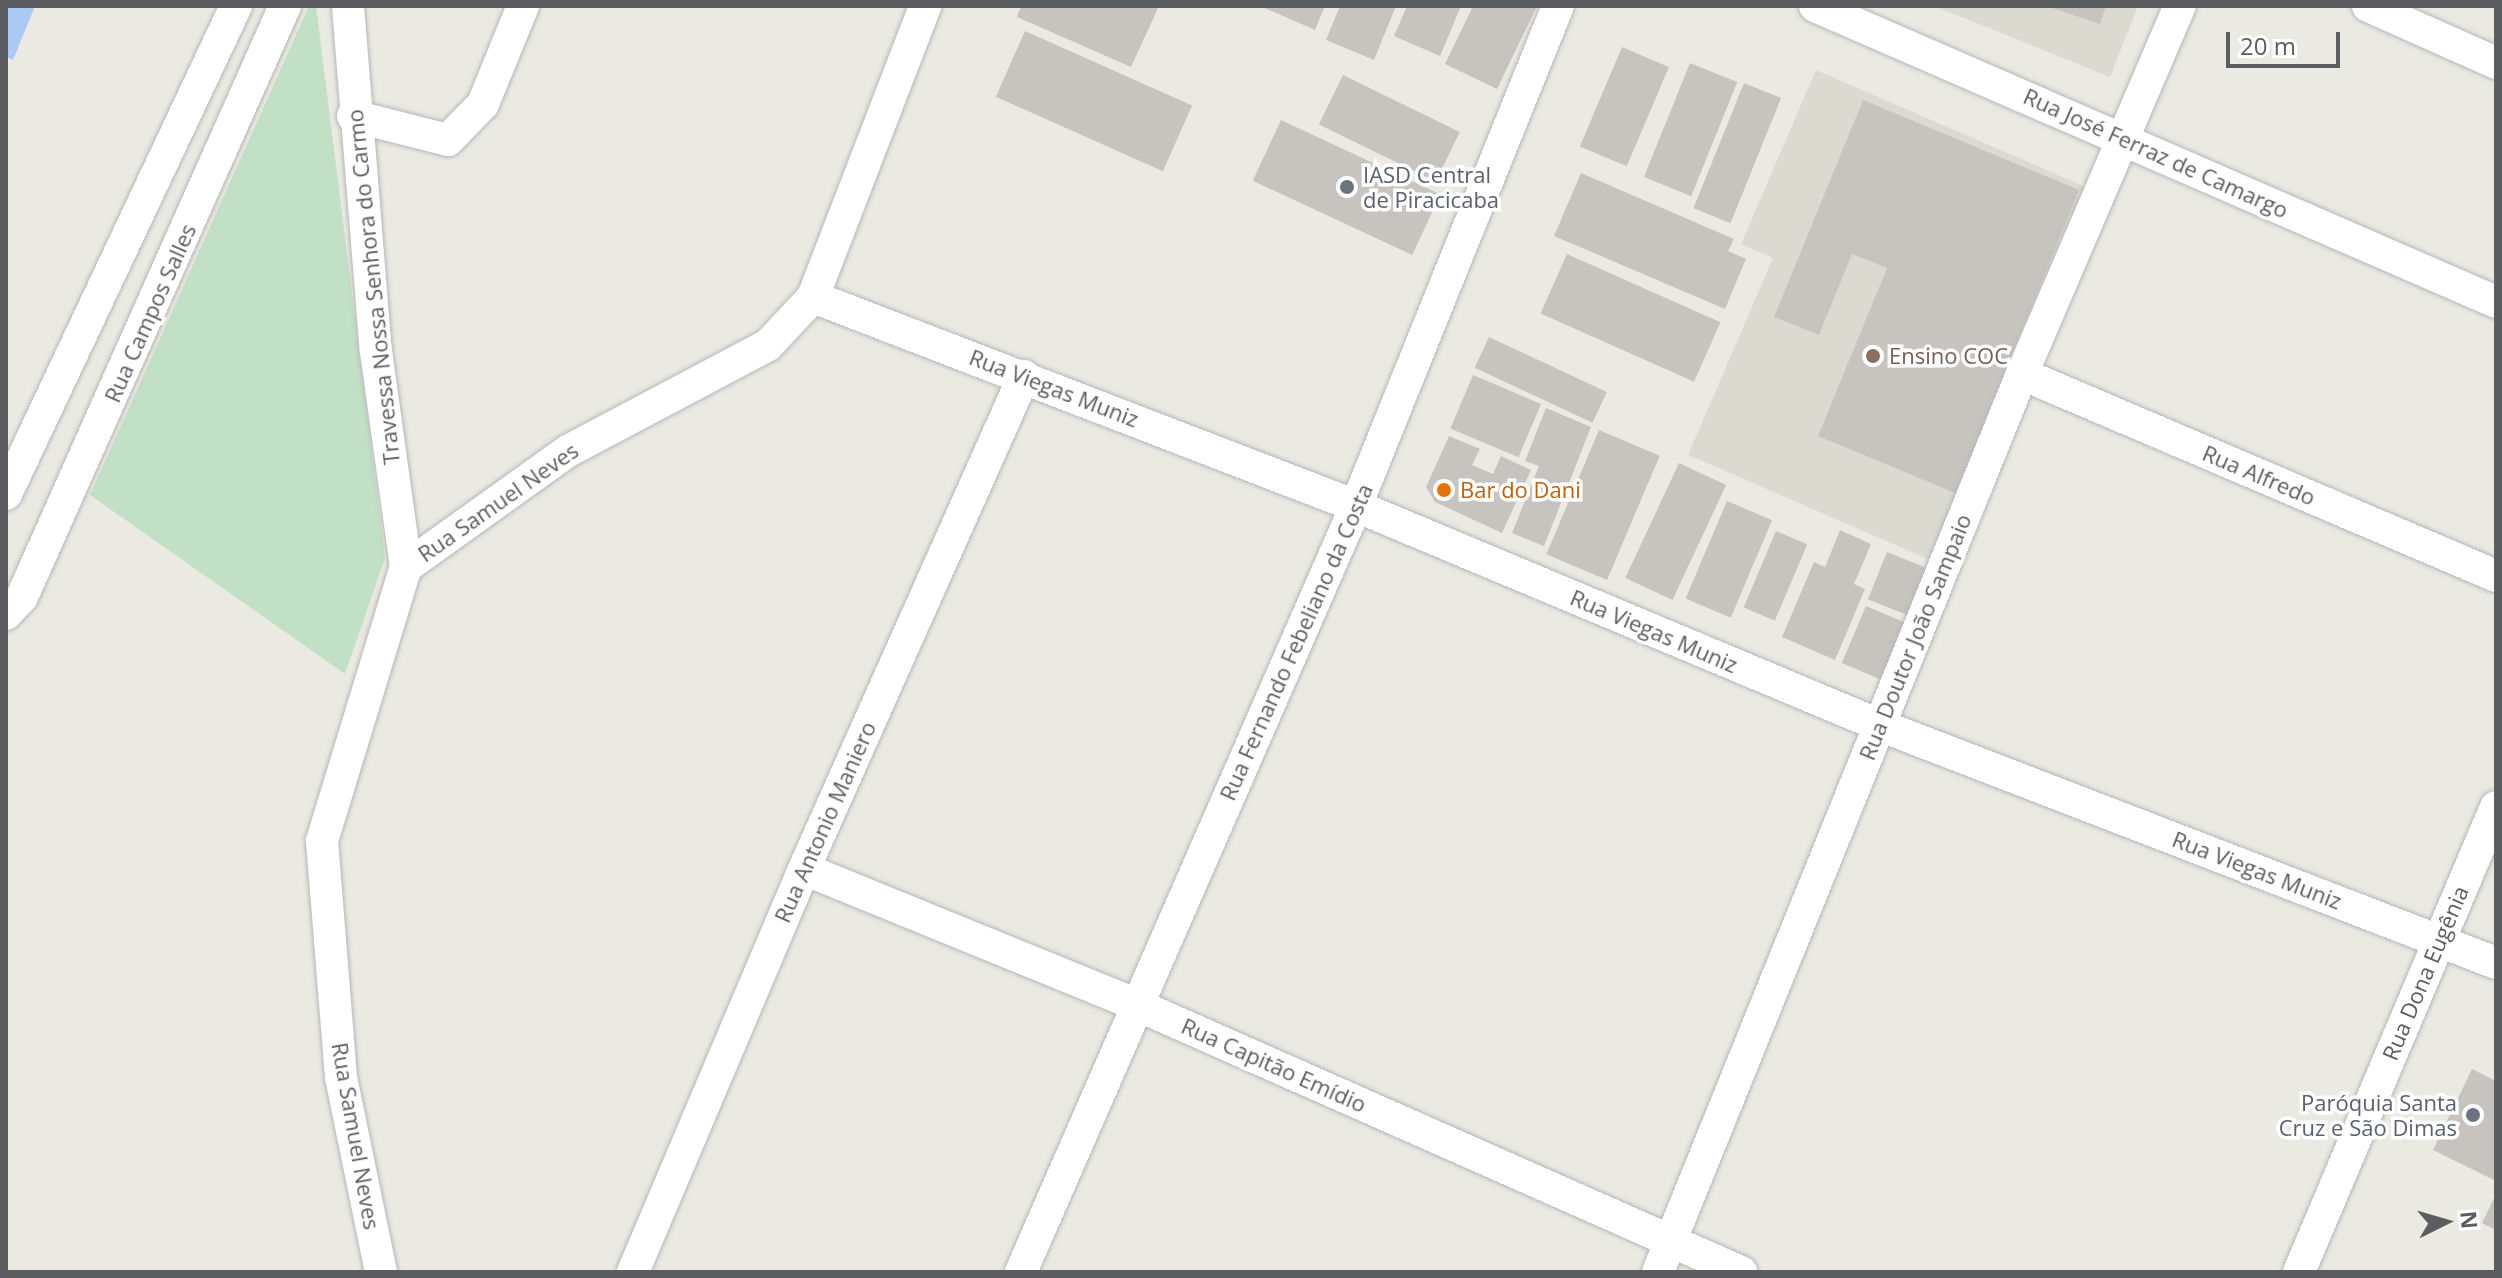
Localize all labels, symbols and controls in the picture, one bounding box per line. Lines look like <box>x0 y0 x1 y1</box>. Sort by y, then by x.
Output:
scale bar <box>2230 16 2344 66</box>
text: 20 m <box>2240 29 2296 62</box>
street label: Rua José Ferraz de Camargo <box>2020 83 2292 223</box>
street label: Travessa Nossa Senhora do Carmo <box>341 108 405 466</box>
place label: IASD Central de Piracicaba <box>1363 161 1499 212</box>
marker: IASD Central de Piracicaba <box>1338 178 1356 196</box>
street label: Rua Campos Salles <box>99 220 201 406</box>
place label: Ensino COC <box>1889 343 2008 369</box>
street label: Rua Viegas Muniz <box>966 344 1142 432</box>
marker: Ensino COC <box>1864 347 1882 365</box>
street label: Rua Samuel Neves <box>413 437 583 567</box>
street label: Rua Alfredo <box>2199 439 2319 511</box>
place label: Bar do Dani <box>1460 477 1581 503</box>
street label: Rua Fernando Febeliano da Costa <box>1214 480 1378 804</box>
marker: Bar do Dani <box>1435 481 1453 499</box>
street label: Rua Doutor João Sampaio <box>1854 510 1976 764</box>
street label: Rua Viegas Muniz <box>1566 584 1742 678</box>
street label: Rua Antonio Maniero <box>769 717 881 927</box>
street label: Rua Viegas Muniz <box>2169 826 2345 914</box>
street label: Rua Dona Eugênia <box>2376 882 2474 1064</box>
street label: Rua Capitão Emídio <box>1177 1012 1371 1118</box>
street label: Rua Samuel Neves <box>327 1040 385 1232</box>
place label: Paróquia Santa Cruz e São Dimas <box>2279 1089 2457 1140</box>
marker: Paróquia Santa Cruz e São Dimas <box>2464 1106 2482 1124</box>
north arrow <box>2406 1182 2486 1262</box>
text: N <box>2454 1210 2486 1230</box>

